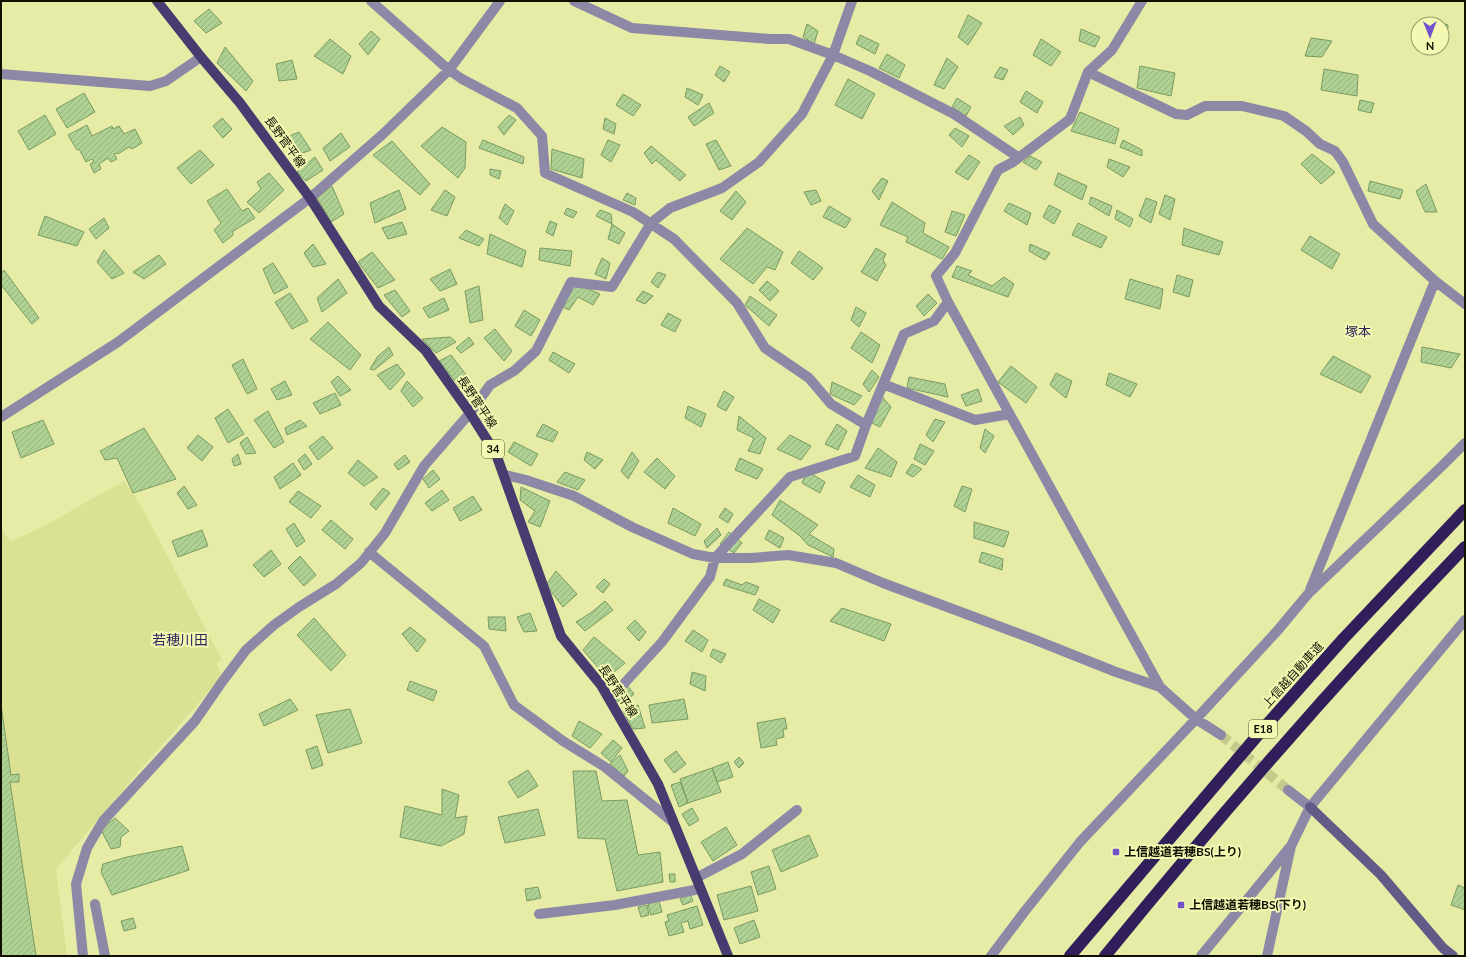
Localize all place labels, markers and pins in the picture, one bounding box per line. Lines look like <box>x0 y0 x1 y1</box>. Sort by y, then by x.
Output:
place label: 上信越道若穂BS(上り) <box>1124 844 1241 859</box>
marker: 上信越道若穂BS(上り) <box>1111 847 1121 857</box>
place label: 上信越道若穂BS(下り) <box>1189 897 1306 912</box>
marker: 上信越道若穂BS(下り) <box>1176 900 1186 910</box>

